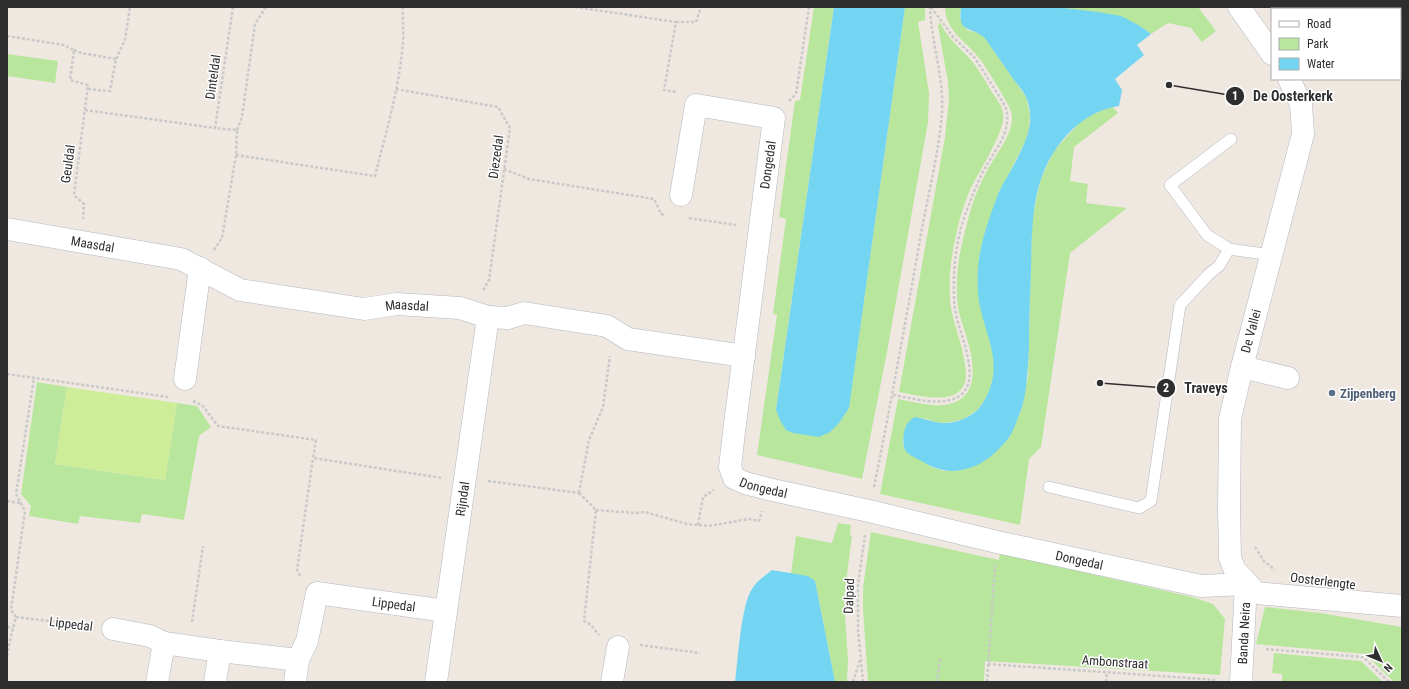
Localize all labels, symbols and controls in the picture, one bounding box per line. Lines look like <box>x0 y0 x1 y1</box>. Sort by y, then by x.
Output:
legend <box>1271 8 1401 80</box>
text: Road <box>1307 17 1331 31</box>
text: Park <box>1307 37 1329 51</box>
street label: Dinteldal <box>202 54 224 100</box>
text: Water <box>1307 57 1335 71</box>
callout: De Oosterkerk <box>1225 83 1341 109</box>
text: De Oosterkerk <box>1253 88 1333 104</box>
text: 1 <box>1232 89 1238 103</box>
street label: Diezedal <box>486 134 506 180</box>
street label: Dongedal <box>757 140 779 190</box>
street label: Geuldal <box>58 144 78 184</box>
street label: Maasdal <box>70 233 116 255</box>
street label: Maasdal <box>384 296 429 314</box>
street label: De Vallei <box>1238 307 1264 355</box>
callout: Traveys <box>1156 375 1236 401</box>
text: Traveys <box>1184 380 1228 396</box>
text: 2 <box>1163 381 1169 395</box>
place label: Zijpenberg <box>1340 386 1396 401</box>
marker: Zijpenberg <box>1327 388 1337 398</box>
street label: Dongedal <box>737 474 789 500</box>
street label: Rijndal <box>452 481 472 517</box>
street label: Dongedal <box>1054 547 1105 572</box>
street label: Oosterlengte <box>1289 570 1357 592</box>
street label: Dalpad <box>841 578 857 614</box>
street label: Lippedal <box>371 593 417 614</box>
street label: Banda Neira <box>1234 602 1253 665</box>
street label: Lippedal <box>48 614 94 634</box>
north arrow <box>1361 641 1401 681</box>
street label: Ambonstraat <box>1081 652 1149 672</box>
text: N <box>1381 661 1395 675</box>

